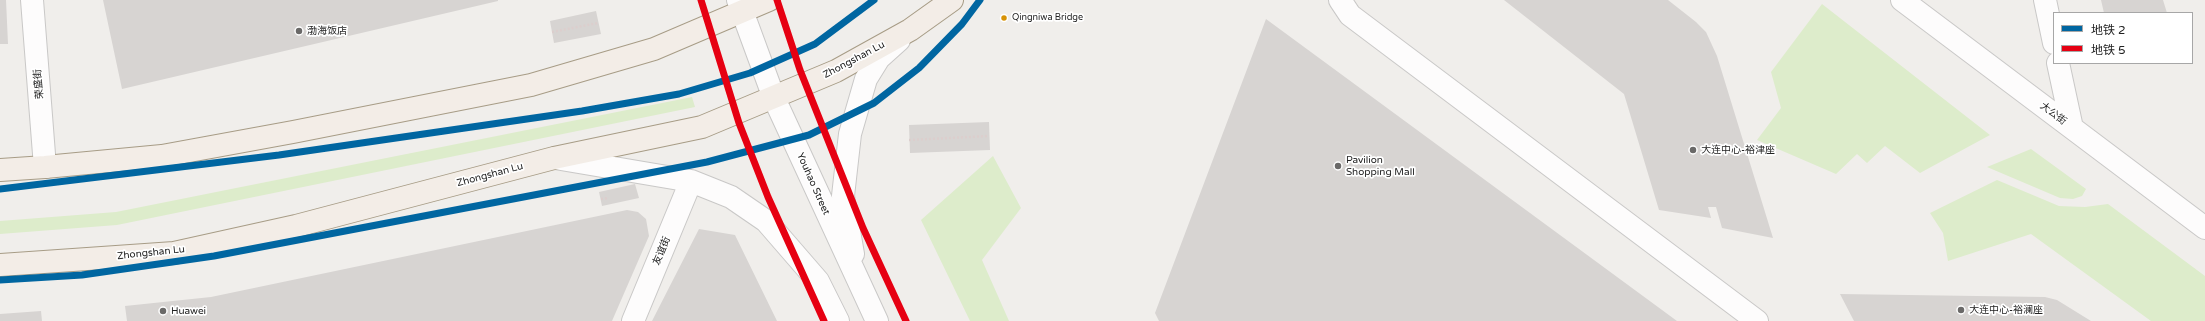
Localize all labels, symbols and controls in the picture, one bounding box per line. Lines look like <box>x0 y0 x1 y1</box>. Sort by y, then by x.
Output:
legend <box>2053 12 2193 64</box>
marker: Qingniwa Bridge <box>999 13 1009 23</box>
place label: Qingniwa Bridge <box>1012 13 1083 23</box>
text: 地铁 2 <box>2091 23 2126 37</box>
place label: 渤海饭店 <box>307 25 347 37</box>
marker: 渤海饭店 <box>294 26 304 36</box>
street label: Zhongshan Lu <box>821 39 887 81</box>
text: 地铁 5 <box>2091 43 2126 57</box>
street label: 荣盛街 <box>32 69 46 99</box>
street label: 大公街 <box>2037 100 2069 128</box>
place label: 大连中心-裕津座 <box>1701 144 1775 156</box>
marker: 大连中心-裕津座 <box>1688 145 1698 155</box>
street label: Youhao Street <box>794 151 832 217</box>
place label: Pavilion Shopping Mall <box>1346 154 1415 178</box>
street label: Zhongshan Lu <box>456 160 524 190</box>
marker: Pavilion Shopping Mall <box>1333 161 1343 171</box>
street label: 友谊街 <box>651 235 673 267</box>
street label: Zhongshan Lu <box>117 243 185 263</box>
place label: 大连中心-裕澜座 <box>1969 304 2043 316</box>
place label: Huawei <box>171 305 206 317</box>
marker: 大连中心-裕澜座 <box>1956 305 1966 315</box>
marker: Huawei <box>158 306 168 316</box>

